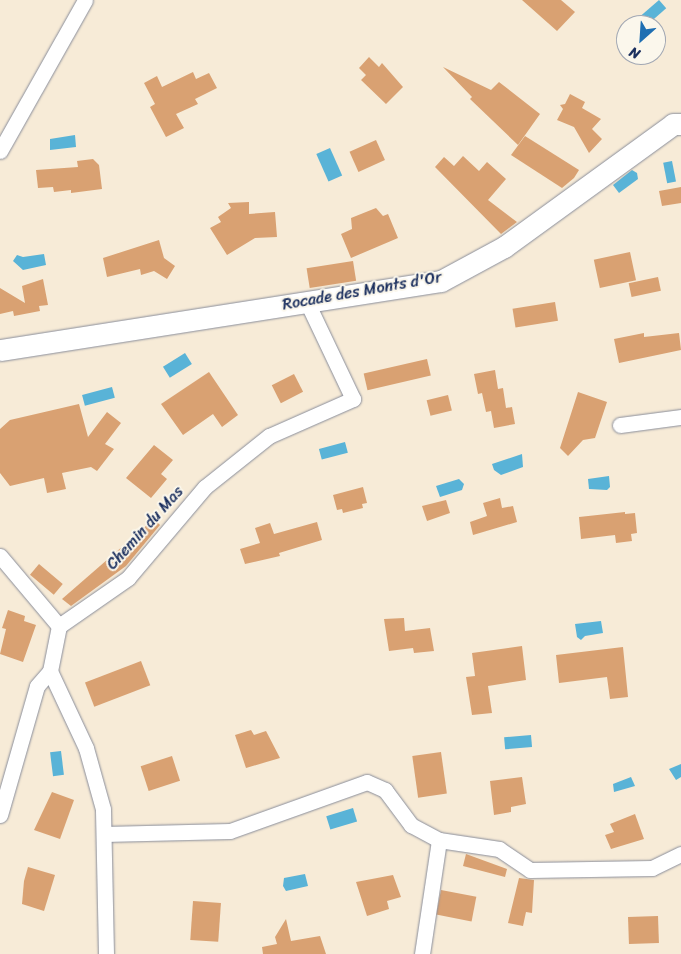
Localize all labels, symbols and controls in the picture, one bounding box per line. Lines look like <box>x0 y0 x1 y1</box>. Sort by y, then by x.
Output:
north arrow <box>616 15 666 65</box>
text: N <box>625 40 644 66</box>
street label: Rocade des Monts d'Or <box>281 268 443 314</box>
street label: Chemin du Mas <box>102 482 188 574</box>

